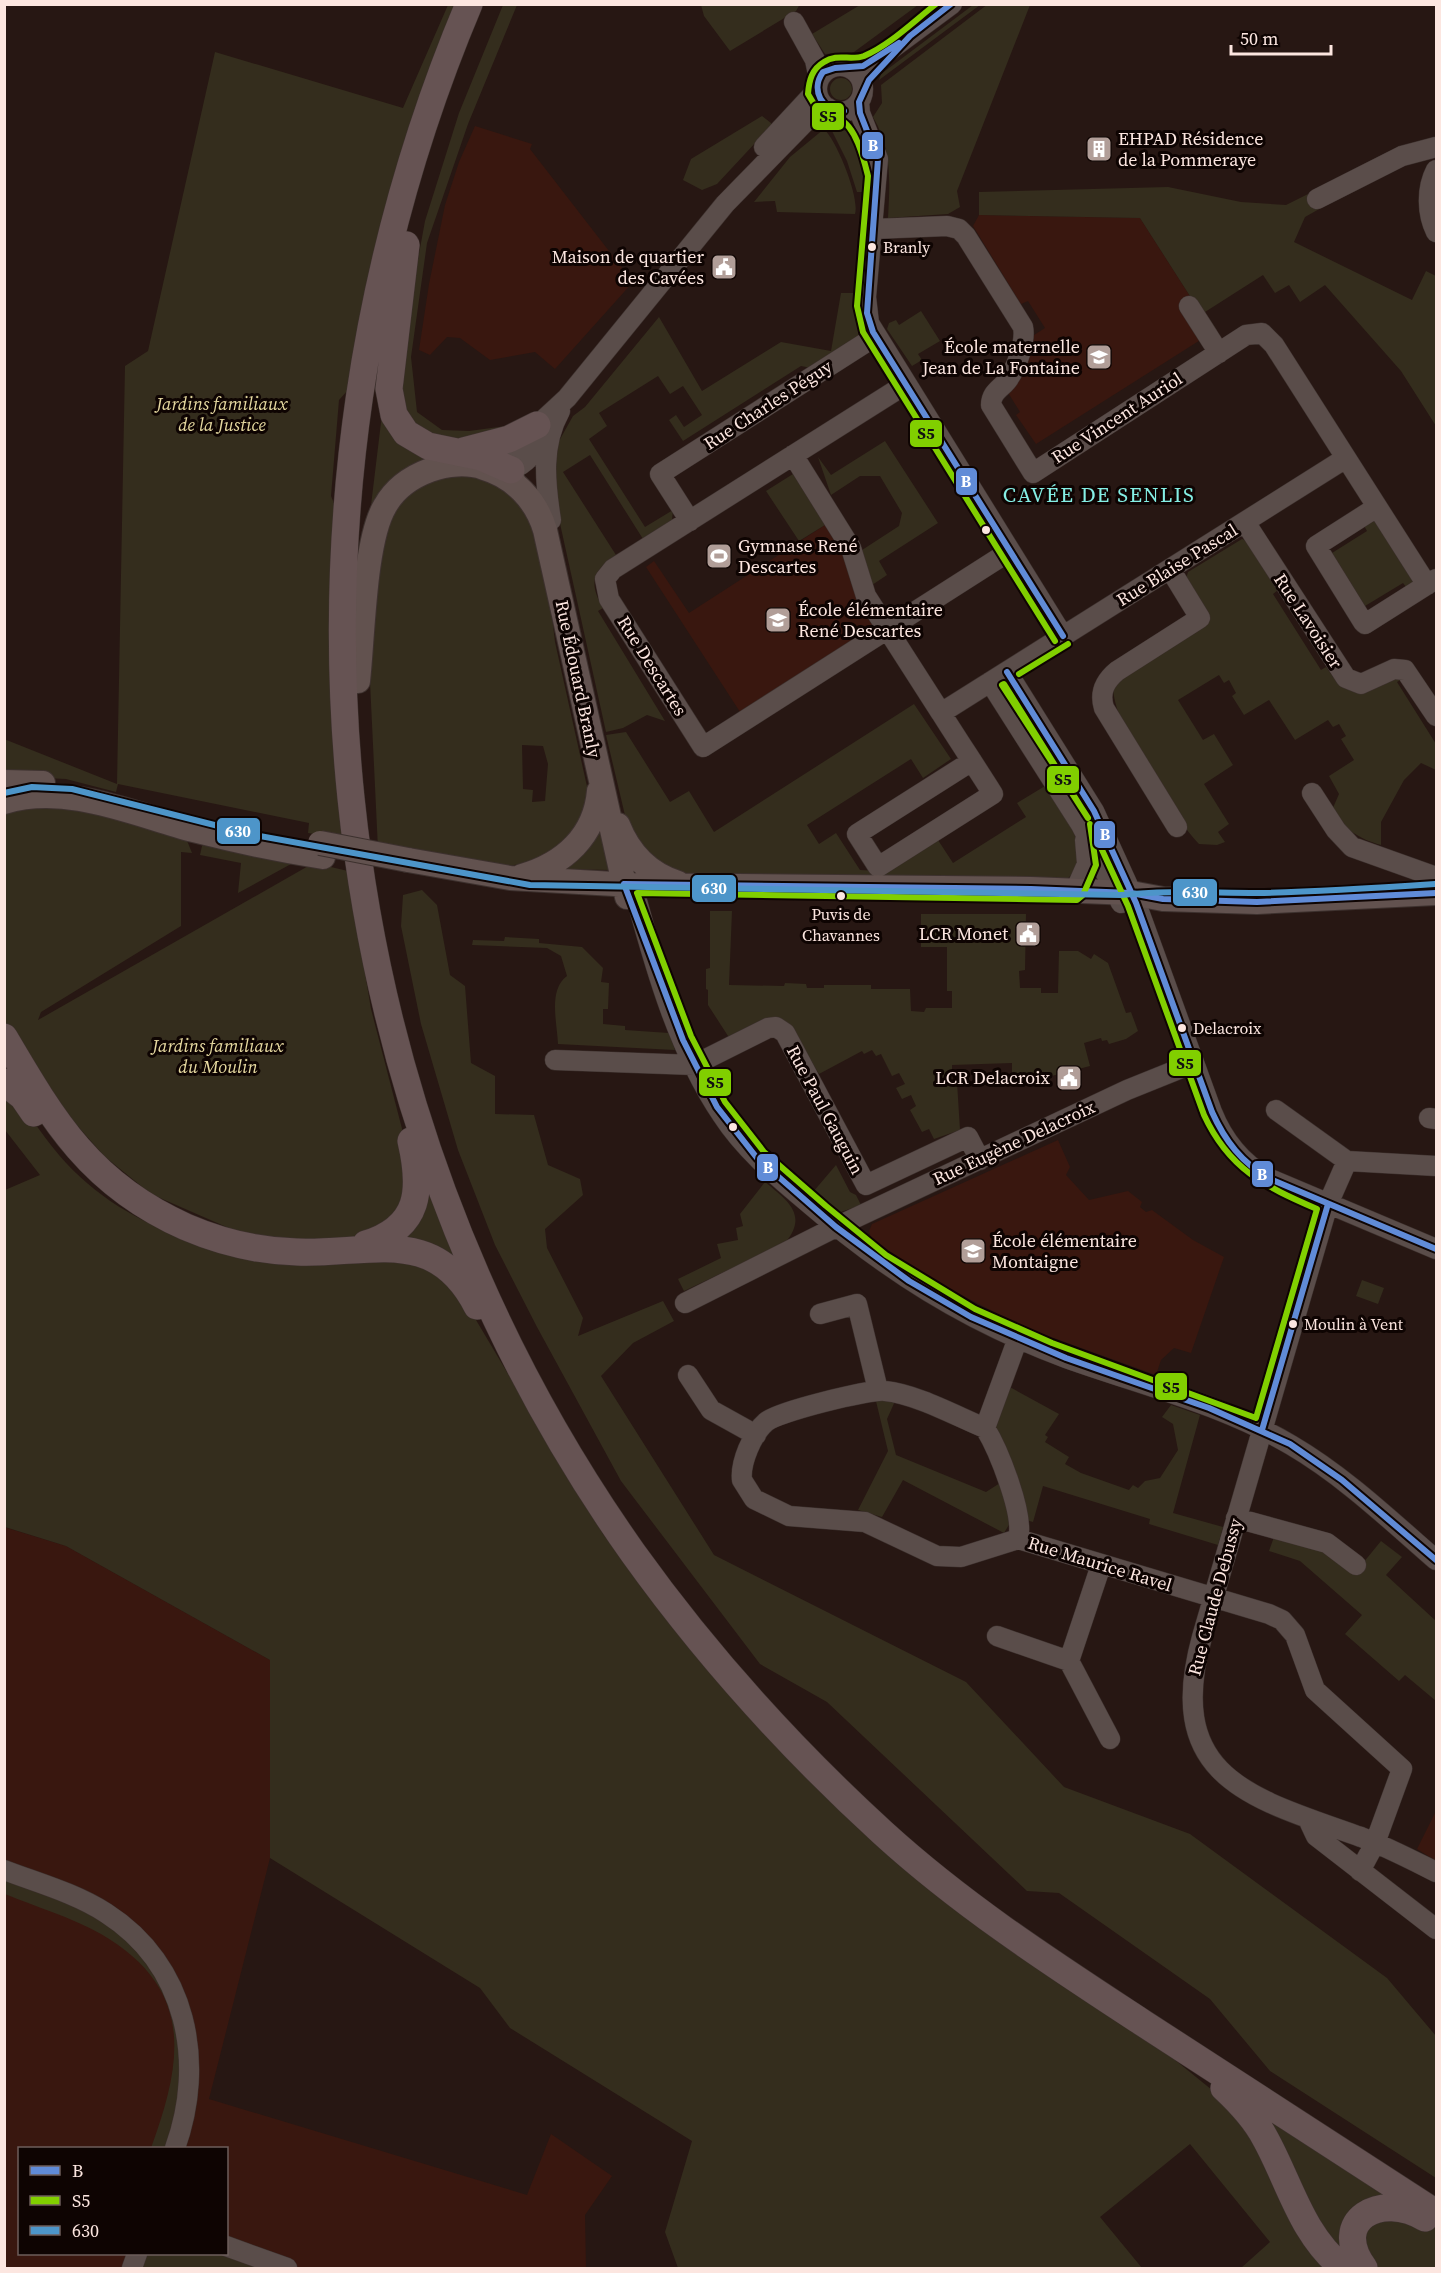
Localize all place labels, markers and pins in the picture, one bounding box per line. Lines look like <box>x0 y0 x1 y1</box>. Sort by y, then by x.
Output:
place label: EHPAD Résidence de la Pommeraye <box>1118 126 1263 172</box>
building icon: EHPAD Résidence de la Pommeraye <box>1084 134 1114 164</box>
place label: Branly <box>883 236 931 258</box>
marker: Branly <box>866 241 878 253</box>
place label: Maison de quartier des Cavées <box>552 244 704 290</box>
public building icon: Maison de quartier des Cavées <box>709 252 739 282</box>
place label: École maternelle Jean de La Fontaine <box>921 334 1080 380</box>
school or university icon: École maternelle Jean de La Fontaine <box>1084 342 1114 372</box>
unlabelled marker <box>980 524 992 536</box>
place label: Gymnase René Descartes <box>738 533 858 579</box>
sports icon: Gymnase René Descartes <box>704 541 734 571</box>
place label: École élémentaire René Descartes <box>798 597 943 643</box>
school or university icon: École élémentaire René Descartes <box>763 605 793 635</box>
marker: Puvis de Chavannes <box>835 890 847 902</box>
place label: Puvis de Chavannes <box>802 903 880 946</box>
public building icon: LCR Monet <box>1013 919 1043 949</box>
place label: LCR Monet <box>919 921 1008 946</box>
place label: Delacroix <box>1193 1017 1262 1039</box>
marker: Delacroix <box>1176 1022 1188 1034</box>
public building icon: LCR Delacroix <box>1054 1063 1084 1093</box>
place label: LCR Delacroix <box>935 1065 1051 1090</box>
unlabelled marker <box>727 1121 739 1133</box>
place label: École élémentaire Montaigne <box>992 1228 1137 1274</box>
school or university icon: École élémentaire Montaigne <box>958 1236 988 1266</box>
place label: Moulin à Vent <box>1304 1313 1404 1335</box>
marker: Moulin à Vent <box>1287 1318 1299 1330</box>

